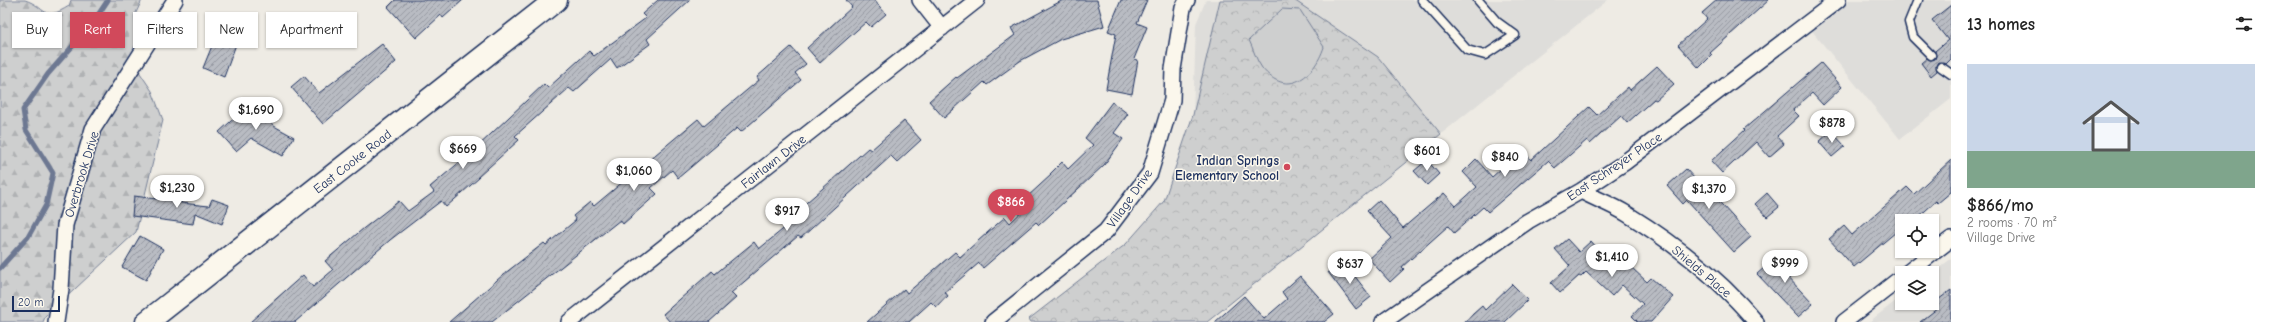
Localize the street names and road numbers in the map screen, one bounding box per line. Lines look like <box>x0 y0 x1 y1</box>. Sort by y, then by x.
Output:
street label: East Cooke Road <box>310 126 394 196</box>
street label: Overbrook Drive <box>61 129 102 219</box>
street label: East Schreyer Place <box>1564 129 1665 204</box>
street label: Fairlawn Drive <box>738 131 809 191</box>
street label: Village Drive <box>1104 166 1155 230</box>
street label: Shields Place <box>1669 242 1735 301</box>

